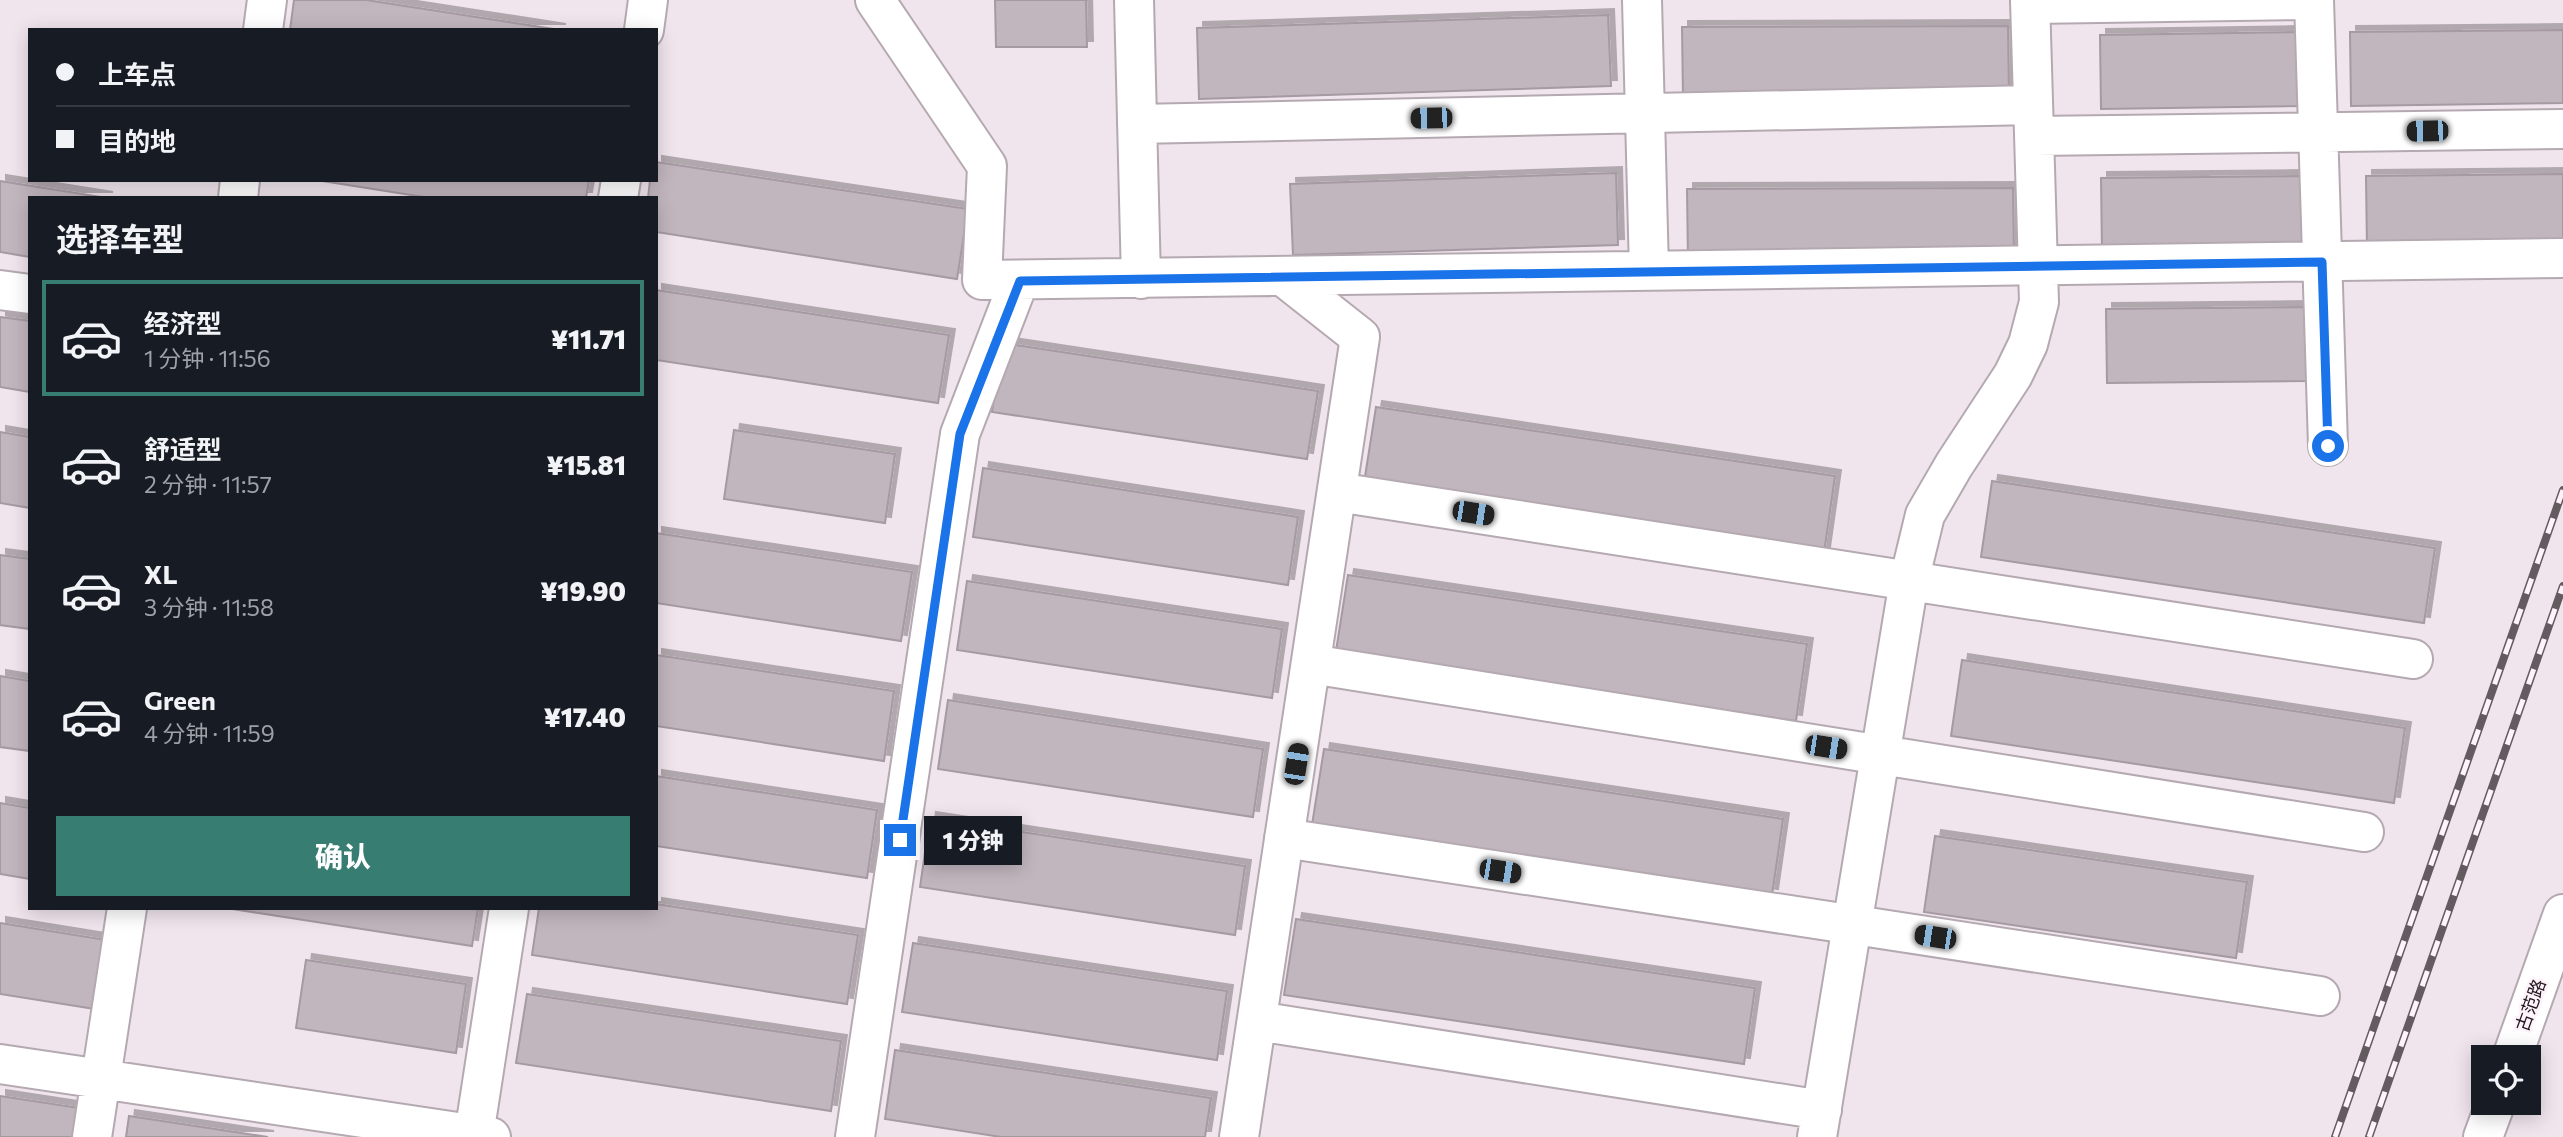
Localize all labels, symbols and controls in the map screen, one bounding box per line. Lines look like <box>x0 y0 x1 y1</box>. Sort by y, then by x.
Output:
text: 上车点 <box>98 58 176 89</box>
car <box>1410 107 1453 129</box>
car <box>2406 120 2449 142</box>
text: 目的地 <box>98 125 176 156</box>
text: 选择车型 <box>56 218 184 258</box>
icon: car <box>60 307 123 370</box>
text: 经济型 <box>144 307 222 338</box>
text: ¥11.71 <box>551 323 626 354</box>
text: 1 分钟 · 11:56 <box>144 344 271 372</box>
route start <box>2312 430 2344 462</box>
icon: car <box>60 433 123 496</box>
text: 舒适型 <box>144 433 222 464</box>
text: ¥15.81 <box>547 449 626 480</box>
text: 2 分钟 · 11:57 <box>144 470 272 498</box>
car <box>1451 499 1496 527</box>
text: XL <box>144 558 178 589</box>
icon: car <box>60 559 123 622</box>
text: ¥19.90 <box>540 575 626 606</box>
text: 3 分钟 · 11:58 <box>144 593 274 621</box>
text: Green <box>144 684 216 715</box>
icon: car <box>60 685 123 748</box>
text: ¥17.40 <box>544 701 626 732</box>
text: 4 分钟 · 11:59 <box>144 719 275 747</box>
car <box>1804 733 1849 761</box>
car <box>1283 742 1310 786</box>
button: 确认 <box>56 816 630 896</box>
callout: 1 分钟 <box>925 816 1023 864</box>
route end <box>884 824 916 856</box>
text: 1 分钟 <box>942 826 1004 854</box>
car <box>1478 857 1523 885</box>
car <box>1913 923 1958 951</box>
street label: 古范路 <box>2510 976 2550 1034</box>
map controls <box>2471 1045 2541 1115</box>
button: locate <box>2471 1045 2541 1115</box>

